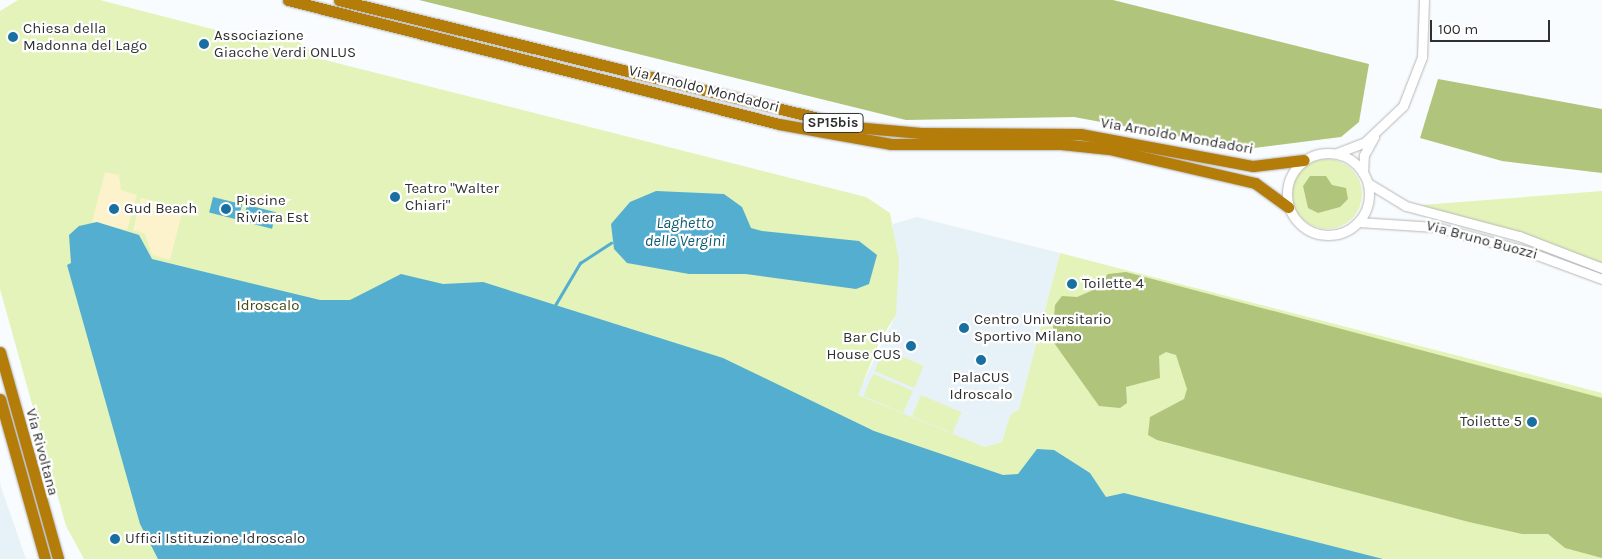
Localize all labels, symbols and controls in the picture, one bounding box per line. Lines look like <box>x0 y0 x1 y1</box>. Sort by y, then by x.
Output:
scale bar <box>1432 10 1552 42</box>
place label: Chiesa della Madonna del Lago <box>23 19 147 54</box>
text: 100 m <box>1438 20 1478 38</box>
place label: Associazione Giacche Verdi ONLUS <box>214 26 356 61</box>
marker: Chiesa della Madonna del Lago <box>7 31 19 43</box>
marker: Associazione Giacche Verdi ONLUS <box>198 38 210 50</box>
street label: Via Arnoldo Mondadori <box>627 62 781 116</box>
road number: SP15bis <box>802 112 864 134</box>
street label: Via Arnoldo Mondadori <box>1099 114 1255 158</box>
place label: Teatro "Walter Chiari" <box>405 179 499 214</box>
place label: Piscine Riviera Est <box>236 191 309 226</box>
marker: Teatro "Walter Chiari" <box>389 191 401 203</box>
place label: Gud Beach <box>124 200 197 218</box>
marker: Gud Beach <box>108 203 120 215</box>
marker: Piscine Riviera Est <box>220 203 232 215</box>
water label: Laghetto delle Vergini <box>645 213 725 251</box>
street label: Via Bruno Buozzi <box>1424 216 1540 264</box>
place label: Toilette 4 <box>1082 275 1144 293</box>
marker: Toilette 4 <box>1066 278 1078 290</box>
park label: Idroscalo <box>237 297 299 315</box>
place label: Centro Universitario Sportivo Milano <box>974 310 1111 345</box>
marker: Centro Universitario Sportivo Milano <box>958 322 970 334</box>
place label: Bar Club House CUS <box>826 328 901 363</box>
marker: Bar Club House CUS <box>905 340 917 352</box>
marker: PalaCUS Idroscalo <box>975 354 987 366</box>
place label: PalaCUS Idroscalo <box>950 368 1012 403</box>
street label: Via Rivoltana <box>22 406 62 498</box>
place label: Toilette 5 <box>1460 413 1522 431</box>
marker: Toilette 5 <box>1526 416 1538 428</box>
place label: Uffici Istituzione Idroscalo <box>125 530 305 548</box>
marker: Uffici Istituzione Idroscalo <box>109 533 121 545</box>

